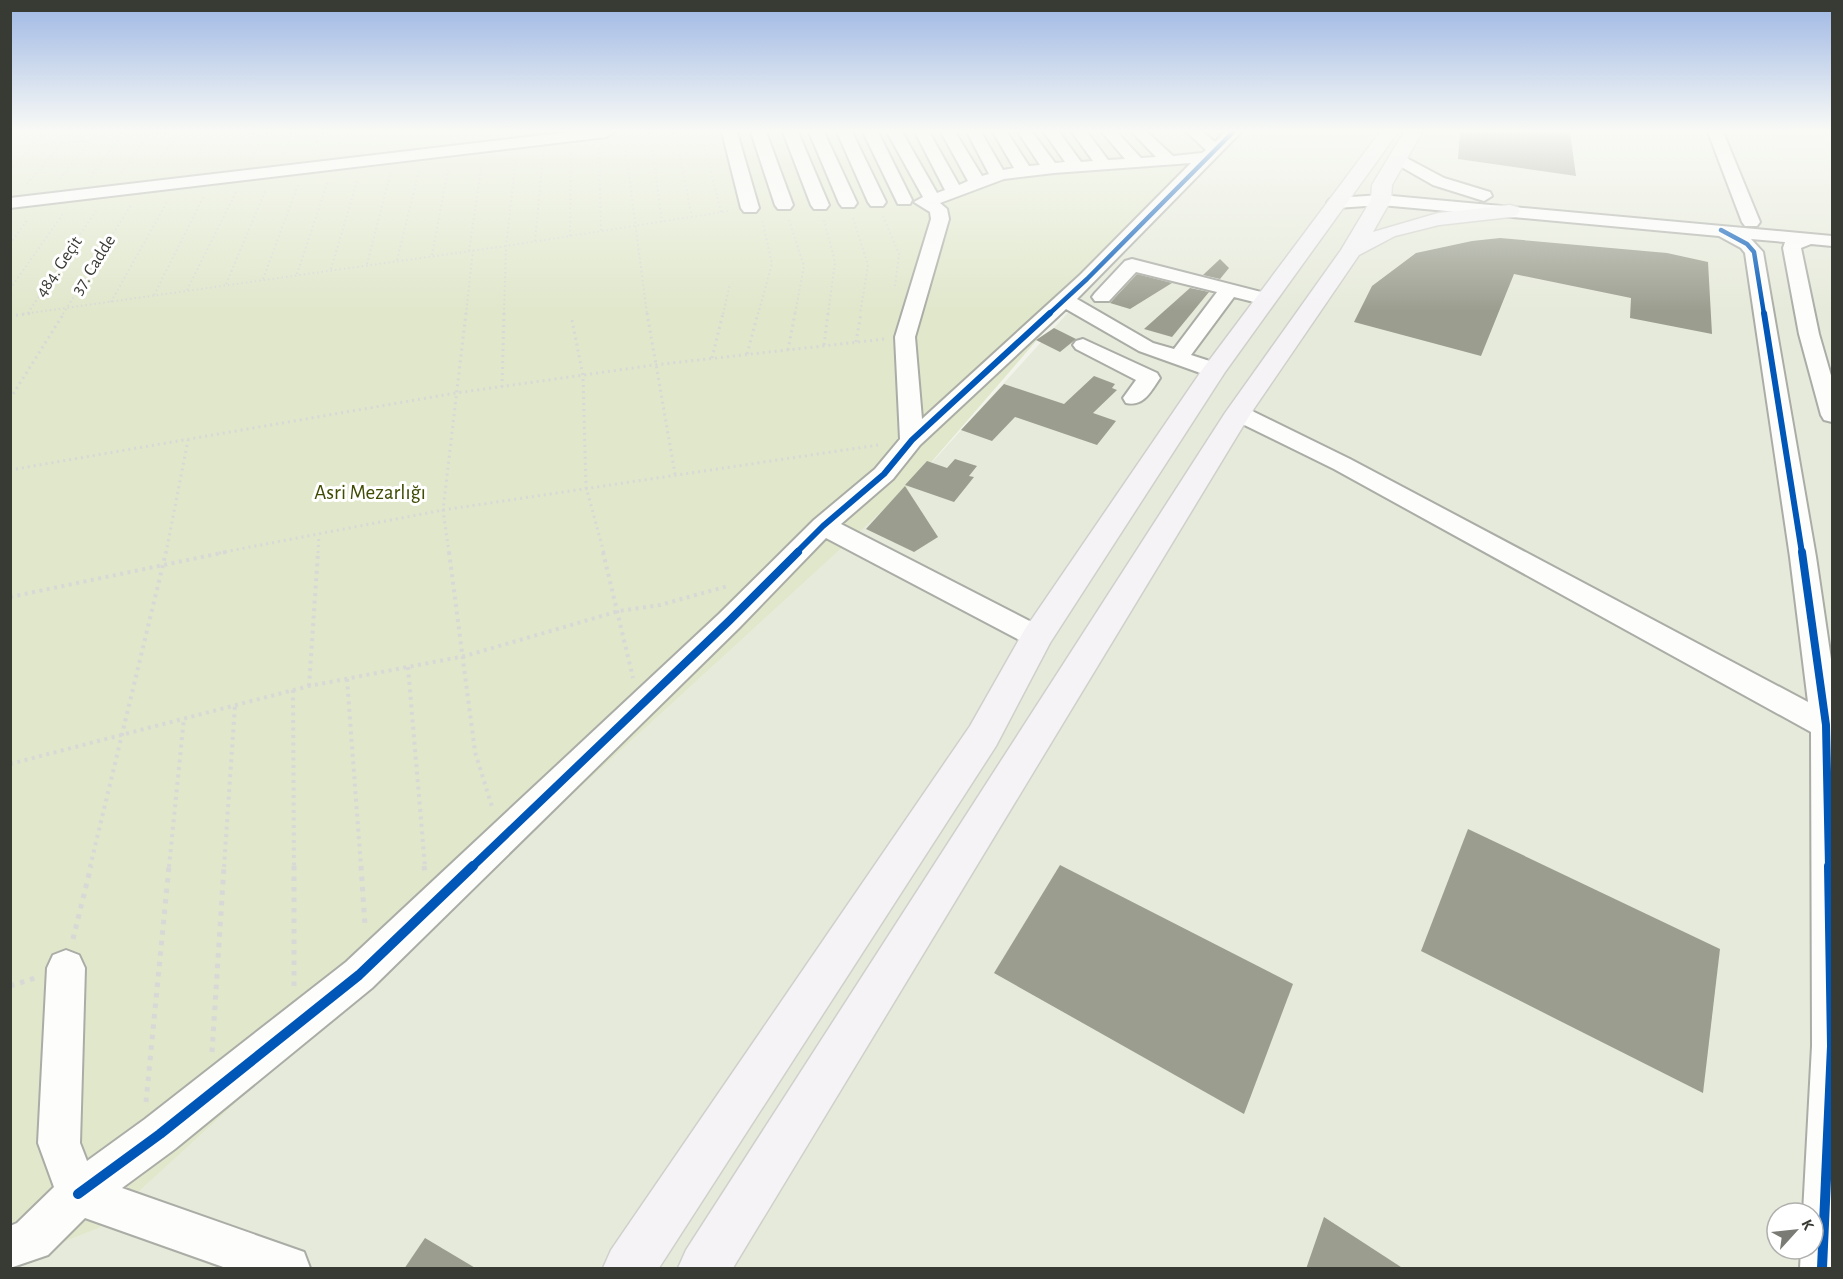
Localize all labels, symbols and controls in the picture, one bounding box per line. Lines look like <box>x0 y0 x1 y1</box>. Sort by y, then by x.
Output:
street label: 37. Cadde <box>69 232 119 298</box>
street label: 484. Geçit <box>32 233 86 301</box>
park label: Asri Mezarlığı <box>314 482 426 503</box>
north arrow <box>1765 1201 1825 1261</box>
text: K <box>1798 1217 1817 1233</box>

